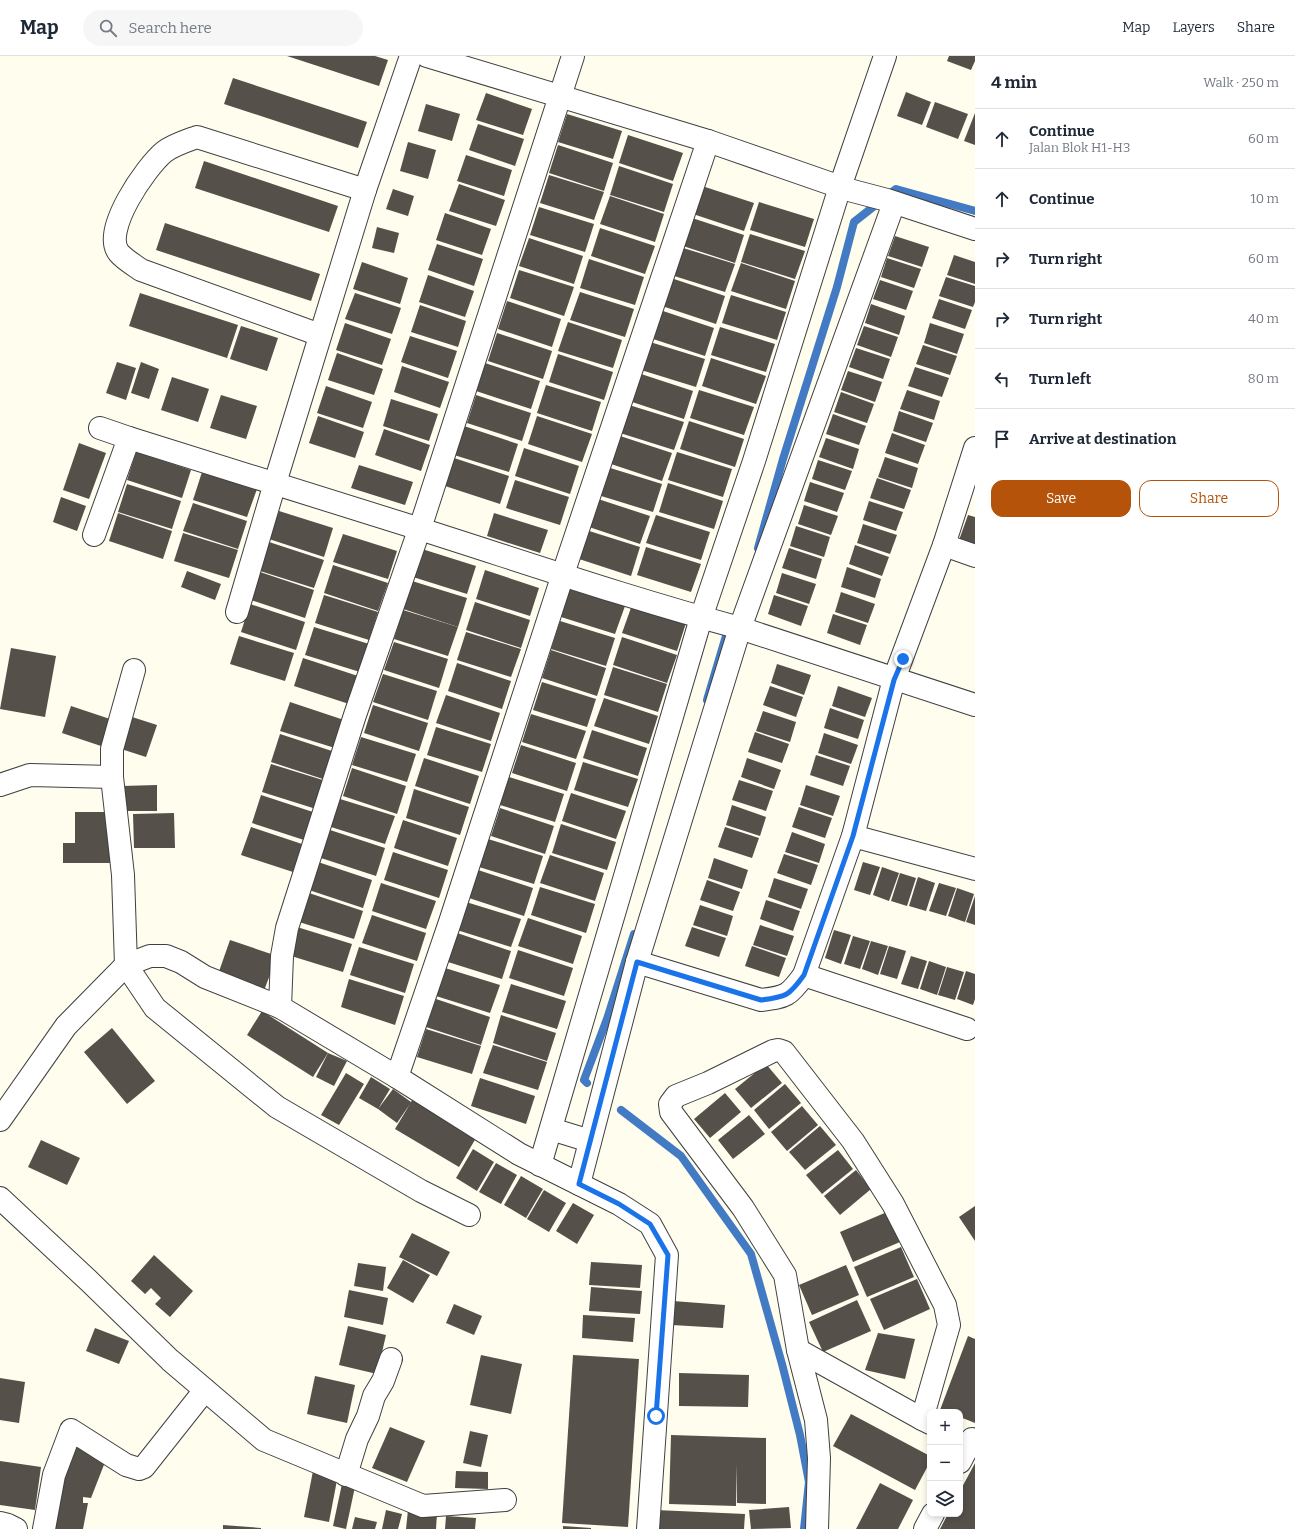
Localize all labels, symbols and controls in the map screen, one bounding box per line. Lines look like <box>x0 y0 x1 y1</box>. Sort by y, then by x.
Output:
search box <box>83 10 363 46</box>
text: Map <box>20 16 59 39</box>
icon: search <box>97 17 119 39</box>
text: Search here <box>129 19 212 37</box>
text: Map <box>1122 19 1150 36</box>
text: Layers <box>1172 19 1215 36</box>
text: Share <box>1237 19 1275 36</box>
text: 4 min <box>991 72 1037 93</box>
text: Walk · 250 m <box>1203 75 1279 90</box>
text: Continue <box>1029 122 1095 140</box>
icon: ahead <box>991 128 1013 150</box>
text: 60 m <box>1248 131 1279 146</box>
text: Jalan Blok H1-H3 <box>1029 140 1130 155</box>
icon: ahead <box>991 188 1013 210</box>
text: Continue <box>1029 190 1095 208</box>
text: 10 m <box>1250 191 1279 206</box>
icon: right <box>991 248 1013 270</box>
text: Turn right <box>1029 250 1102 268</box>
text: 60 m <box>1248 251 1279 266</box>
icon: right <box>991 308 1013 330</box>
text: Turn right <box>1029 310 1102 328</box>
text: 40 m <box>1248 311 1279 326</box>
icon: left <box>991 368 1013 390</box>
text: Turn left <box>1029 370 1091 388</box>
text: 80 m <box>1248 371 1279 386</box>
icon: arrive <box>991 428 1013 450</box>
text: Arrive at destination <box>1029 430 1176 448</box>
button: Save <box>991 480 1131 517</box>
button: Share <box>1139 480 1279 517</box>
route end <box>894 650 912 668</box>
route start <box>647 1407 665 1425</box>
map controls <box>927 1409 963 1517</box>
button: + <box>927 1409 963 1445</box>
button: − <box>927 1445 963 1481</box>
button: layers <box>927 1481 963 1517</box>

